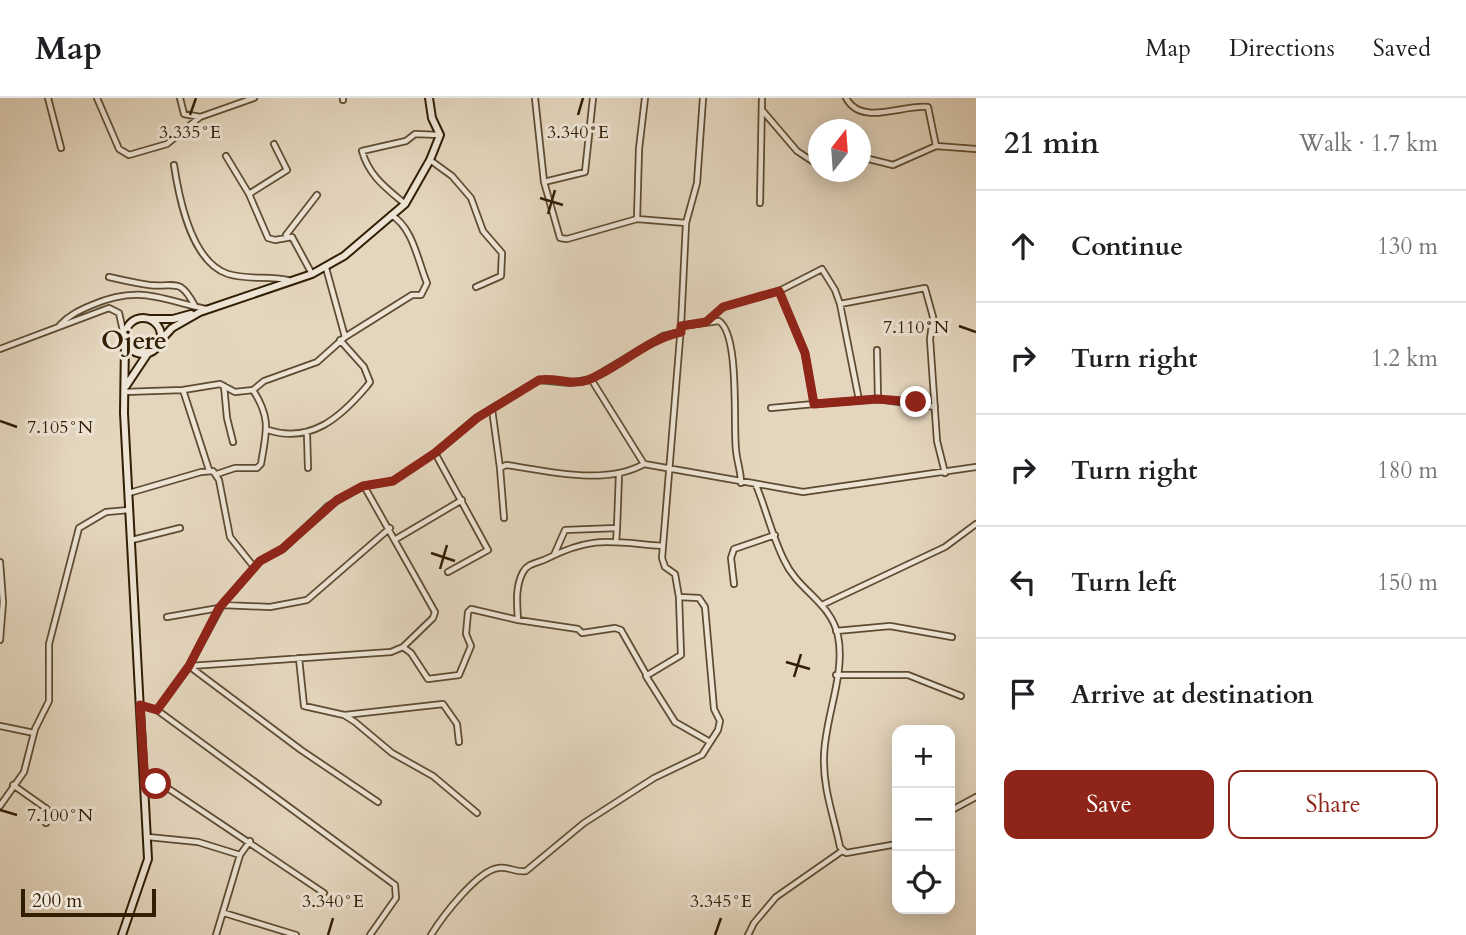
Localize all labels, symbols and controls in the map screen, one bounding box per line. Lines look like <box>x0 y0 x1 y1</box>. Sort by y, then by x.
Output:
text: Map <box>35 26 102 71</box>
text: Map <box>1145 32 1191 65</box>
text: Directions <box>1229 32 1335 65</box>
text: Saved <box>1373 32 1431 65</box>
north arrow <box>808 119 871 182</box>
text: 3.335°E <box>159 120 221 145</box>
text: 3.340°E <box>547 120 609 145</box>
text: 21 min <box>1004 123 1099 164</box>
text: Walk · 1.7 km <box>1299 128 1438 159</box>
icon: ahead <box>1004 227 1042 265</box>
text: Continue <box>1071 229 1183 264</box>
text: 130 m <box>1377 231 1438 262</box>
text: 7.110°N <box>883 315 950 340</box>
district label: Ojere <box>101 323 167 358</box>
icon: right <box>1004 339 1042 377</box>
text: Turn right <box>1071 341 1198 376</box>
text: 1.2 km <box>1371 343 1438 374</box>
route end <box>900 386 931 417</box>
text: 7.105°N <box>27 415 94 440</box>
icon: right <box>1004 451 1042 489</box>
text: Turn right <box>1071 453 1198 488</box>
text: 180 m <box>1377 455 1438 486</box>
icon: left <box>1004 563 1042 601</box>
text: Turn left <box>1071 565 1176 600</box>
text: 150 m <box>1377 567 1438 598</box>
icon: arrive <box>1004 675 1042 713</box>
text: Arrive at destination <box>1071 677 1314 712</box>
map controls <box>892 725 955 914</box>
button: + <box>892 725 955 788</box>
route start <box>140 768 171 799</box>
button: Save <box>1004 770 1214 839</box>
button: Share <box>1228 770 1438 839</box>
button: − <box>892 788 955 851</box>
text: 7.100°N <box>27 803 94 828</box>
button: locate <box>892 851 955 914</box>
scale bar <box>21 886 156 918</box>
text: 200 m <box>32 888 82 914</box>
text: 3.340°E <box>302 889 364 914</box>
text: 3.345°E <box>690 889 752 914</box>

